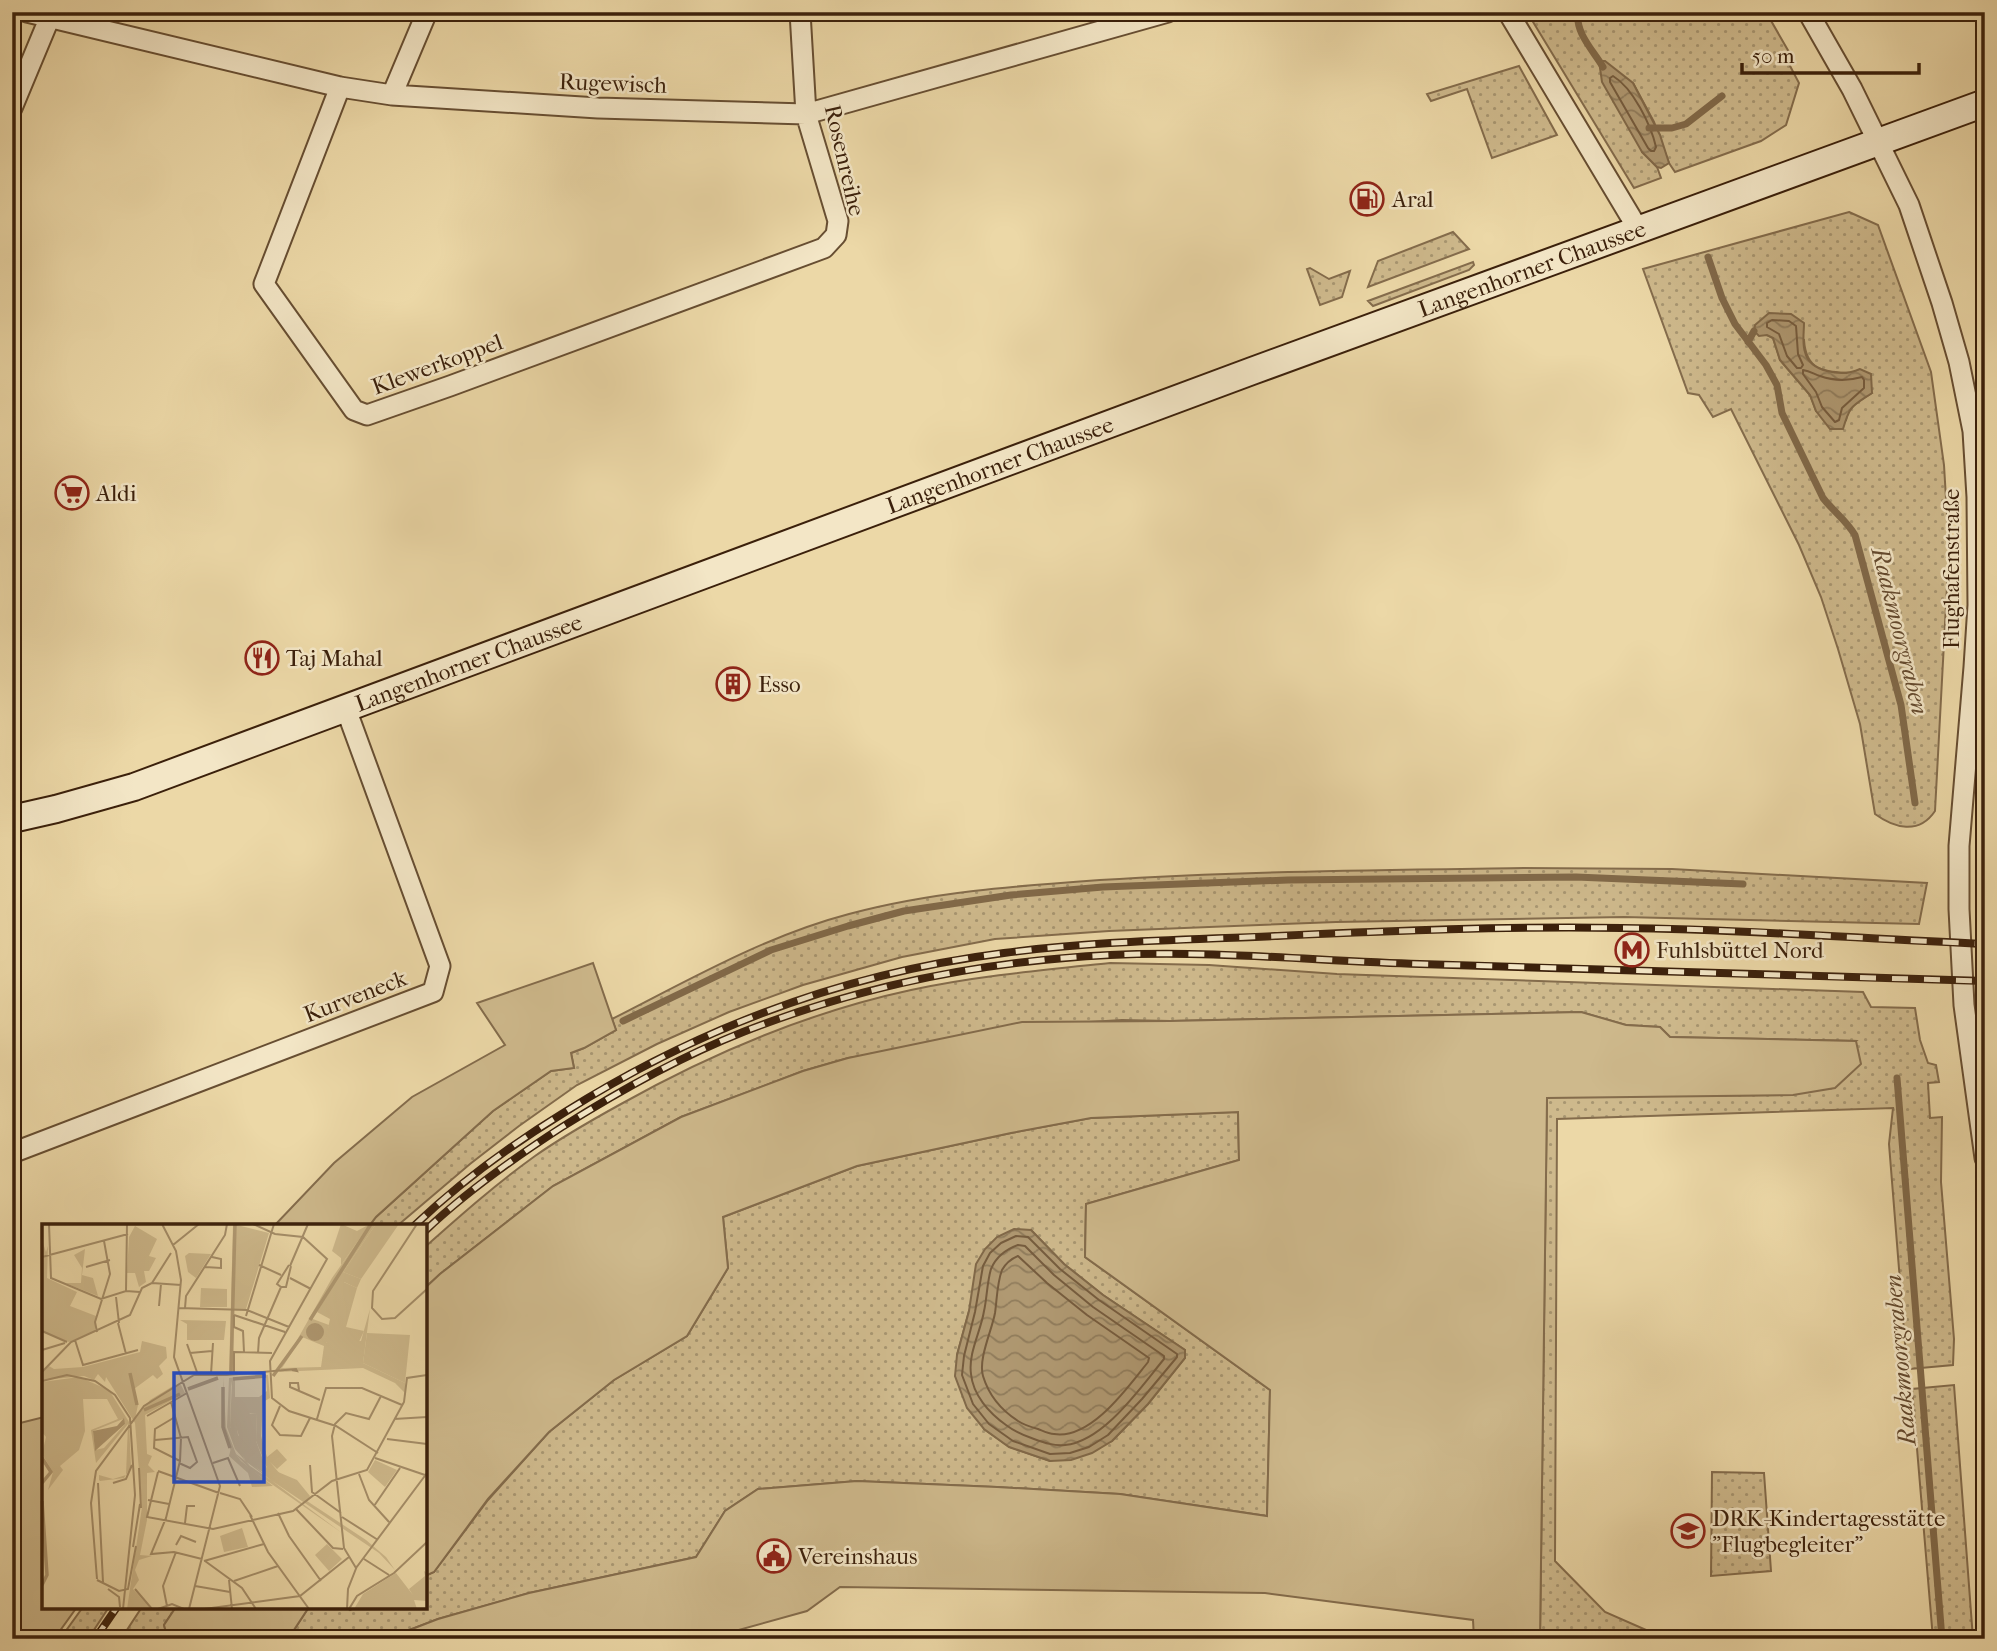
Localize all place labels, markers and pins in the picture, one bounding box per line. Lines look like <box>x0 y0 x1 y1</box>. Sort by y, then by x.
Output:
fuel station icon: Aral <box>1348 180 1386 218</box>
place label: Aral <box>1391 186 1434 213</box>
supermarket icon: Aldi <box>53 474 91 512</box>
place label: Aldi <box>95 480 137 507</box>
restaurant icon: Taj Mahal <box>243 639 281 677</box>
place label: Taj Mahal <box>286 645 383 672</box>
building icon: Esso <box>714 665 752 703</box>
place label: Esso <box>758 671 801 698</box>
metro station icon: Fuhlsbüttel Nord <box>1613 931 1651 969</box>
place label: Fuhlsbüttel Nord <box>1656 937 1824 964</box>
place label: DRK-Kindertagesstätte "Flugbegleiter" <box>1712 1505 1945 1558</box>
school or university icon: DRK-Kindertagesstätte "Flugbegleiter" <box>1669 1512 1707 1550</box>
public building icon: Vereinshaus <box>755 1537 793 1575</box>
place label: Vereinshaus <box>797 1543 918 1570</box>

